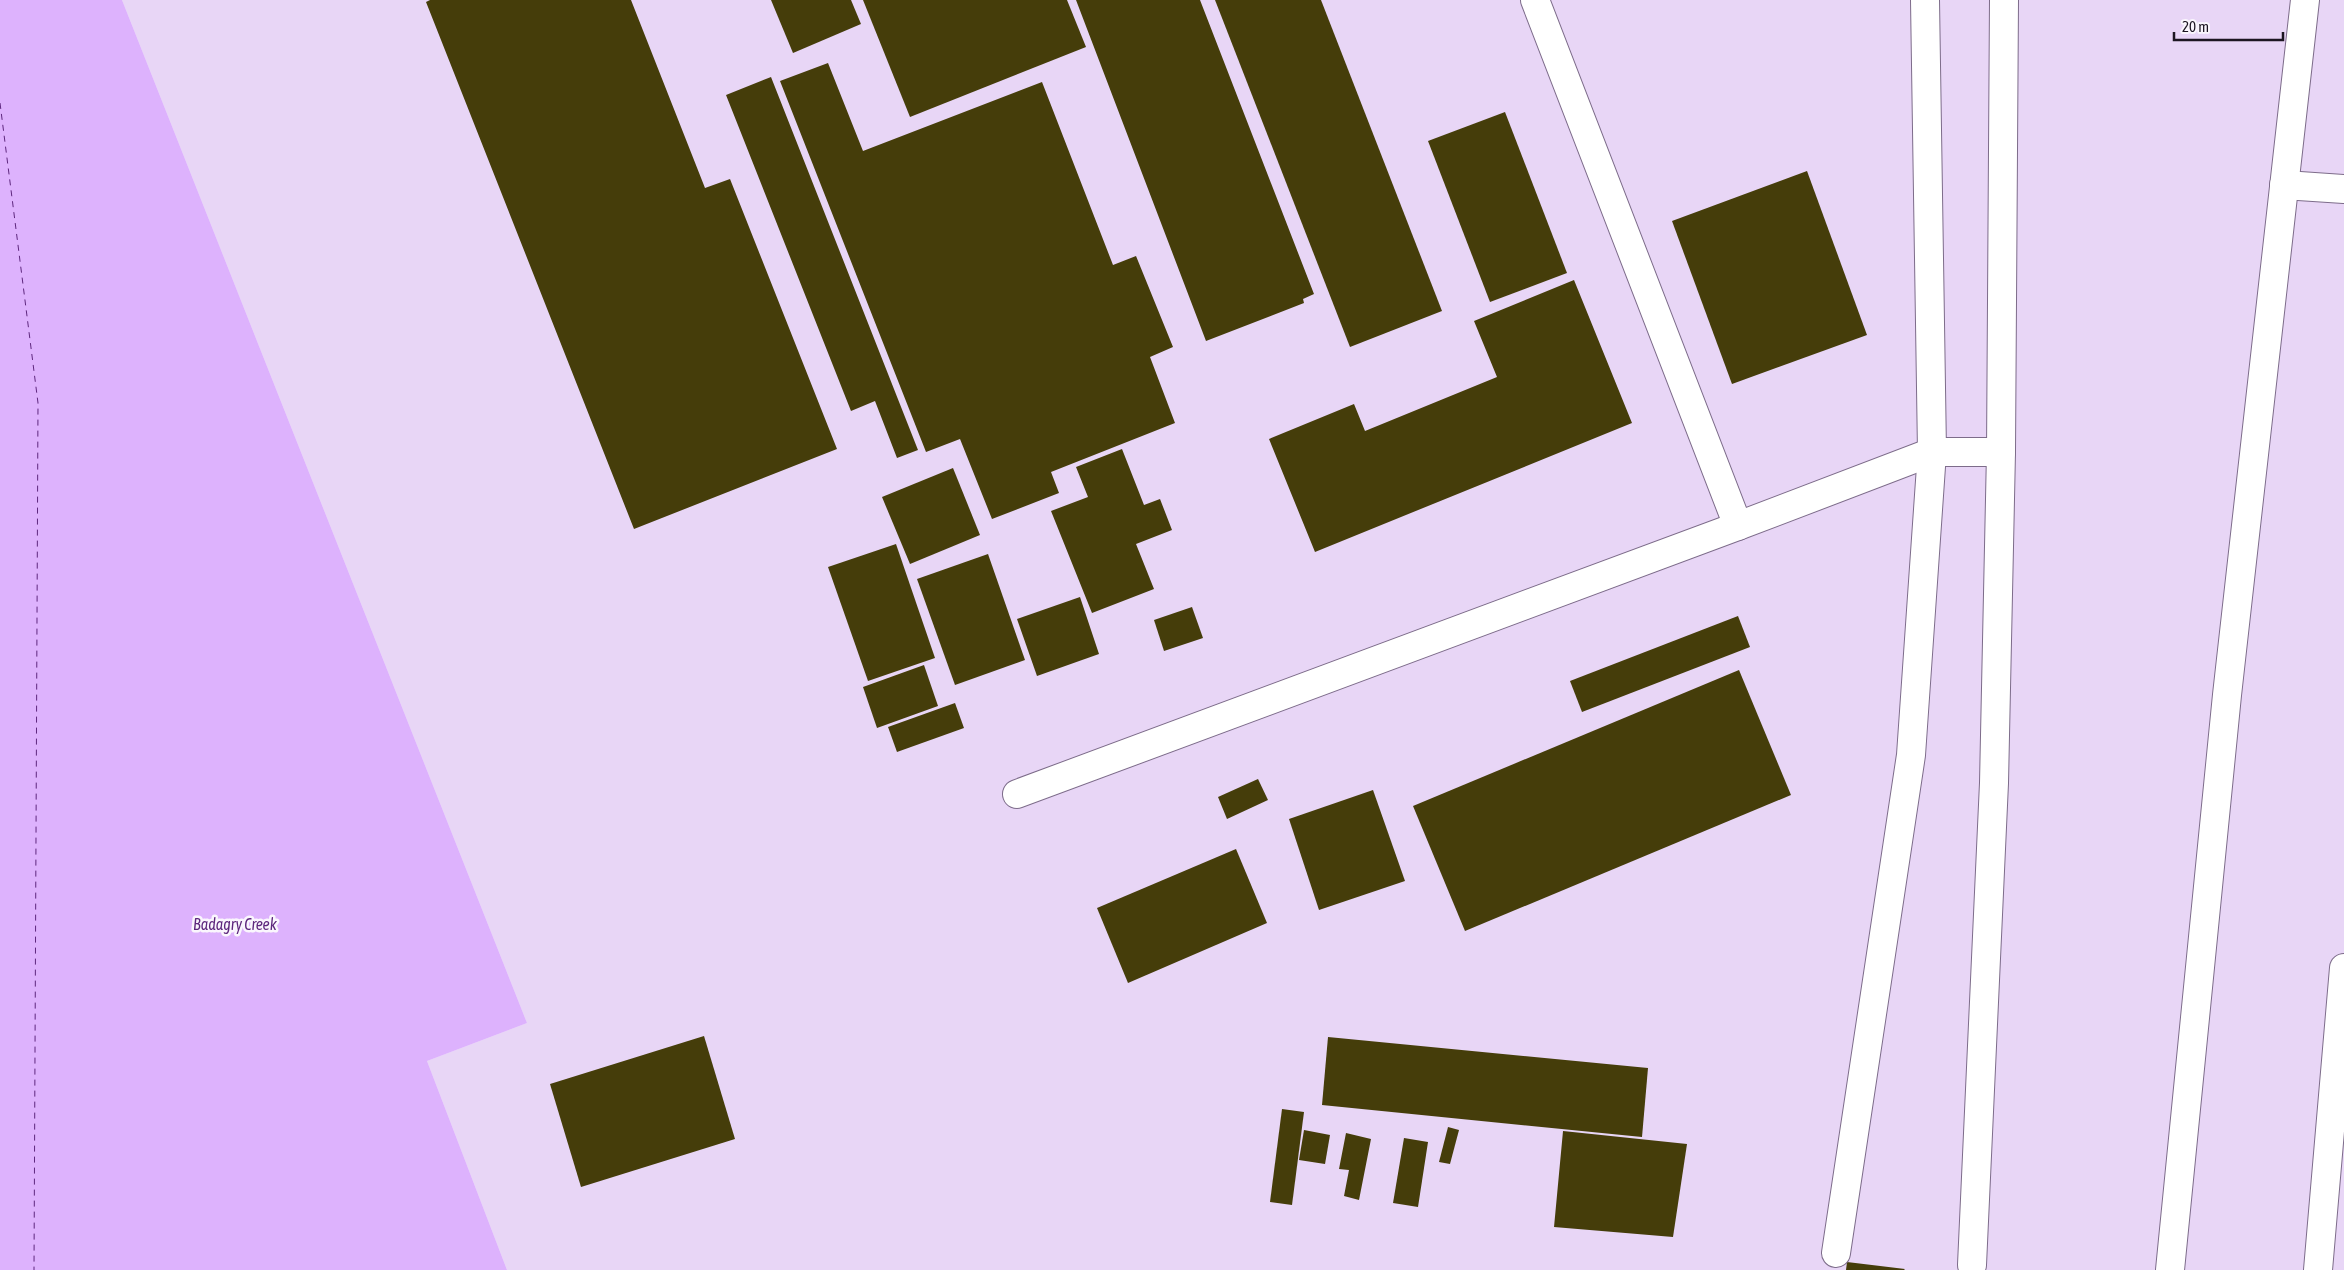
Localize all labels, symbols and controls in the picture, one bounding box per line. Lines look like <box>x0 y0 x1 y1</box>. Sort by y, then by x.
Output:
scale bar <box>2174 10 2283 42</box>
text: 20 m <box>2182 18 2209 35</box>
water label: Badagry Creek <box>193 915 278 934</box>

